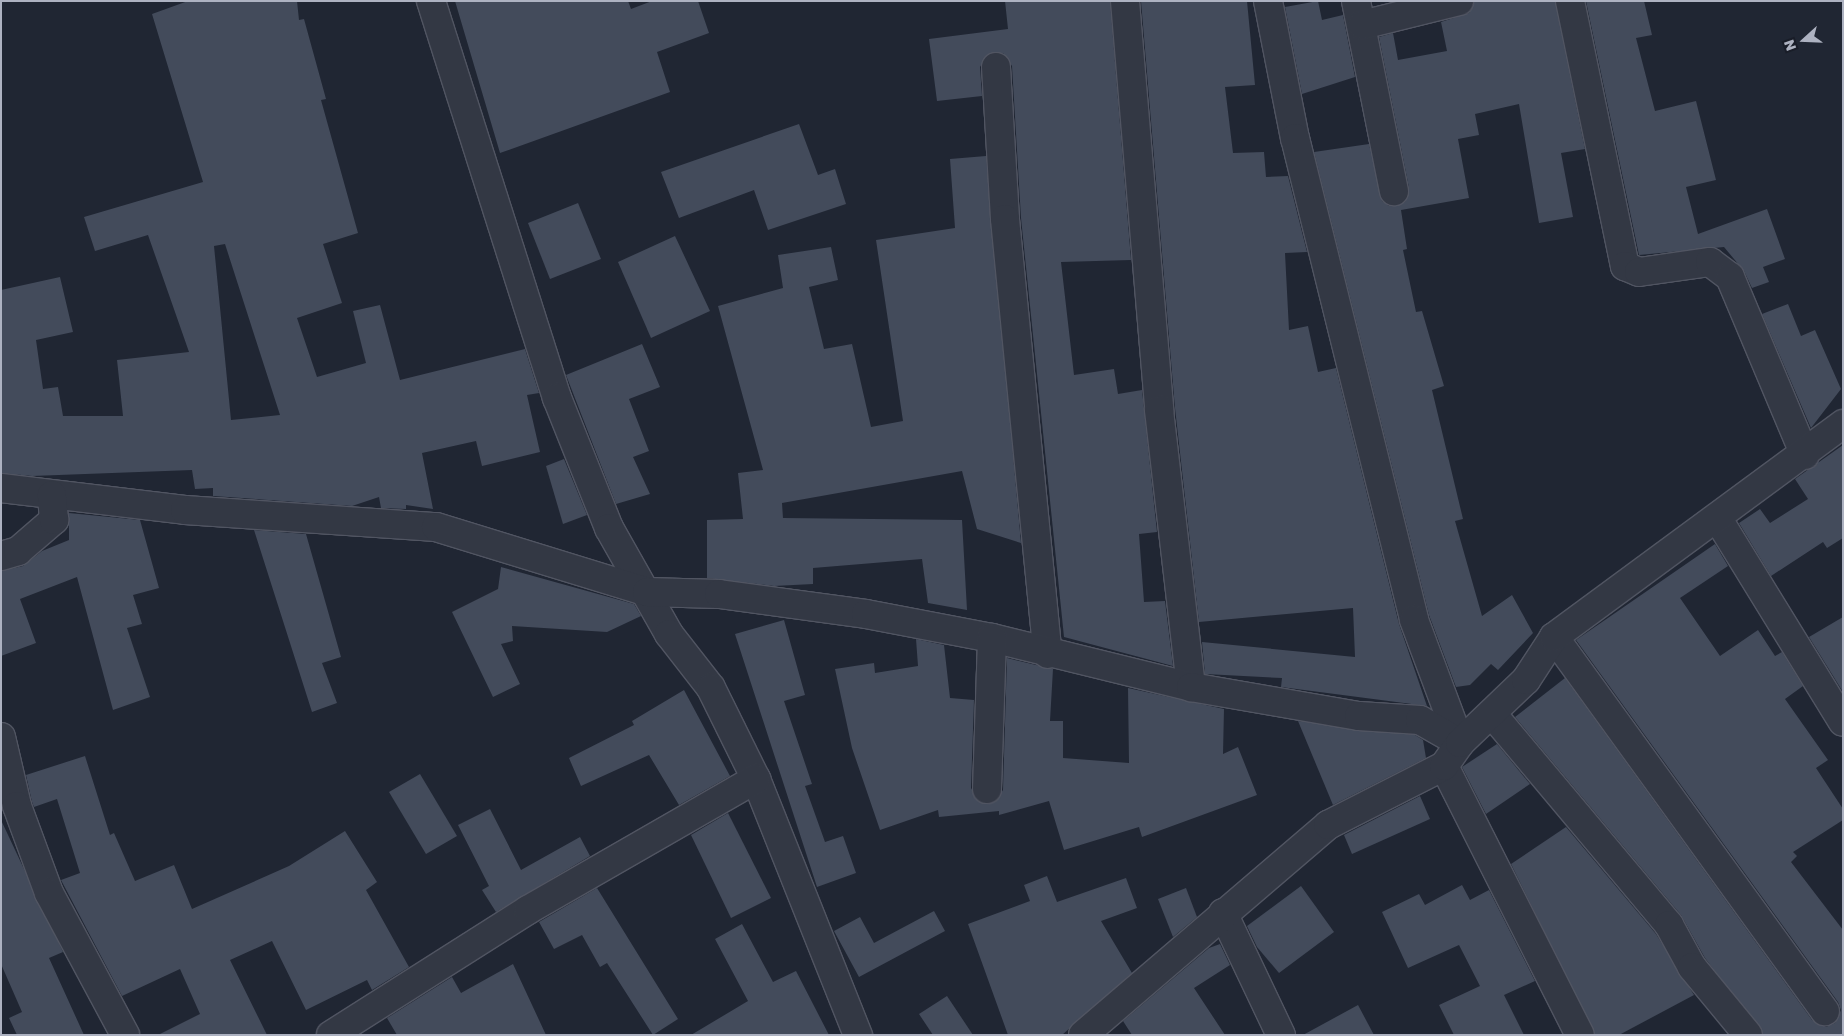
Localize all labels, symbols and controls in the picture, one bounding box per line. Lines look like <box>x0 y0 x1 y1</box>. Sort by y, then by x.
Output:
north arrow <box>1779 15 1829 65</box>
text: N <box>1780 37 1799 53</box>

